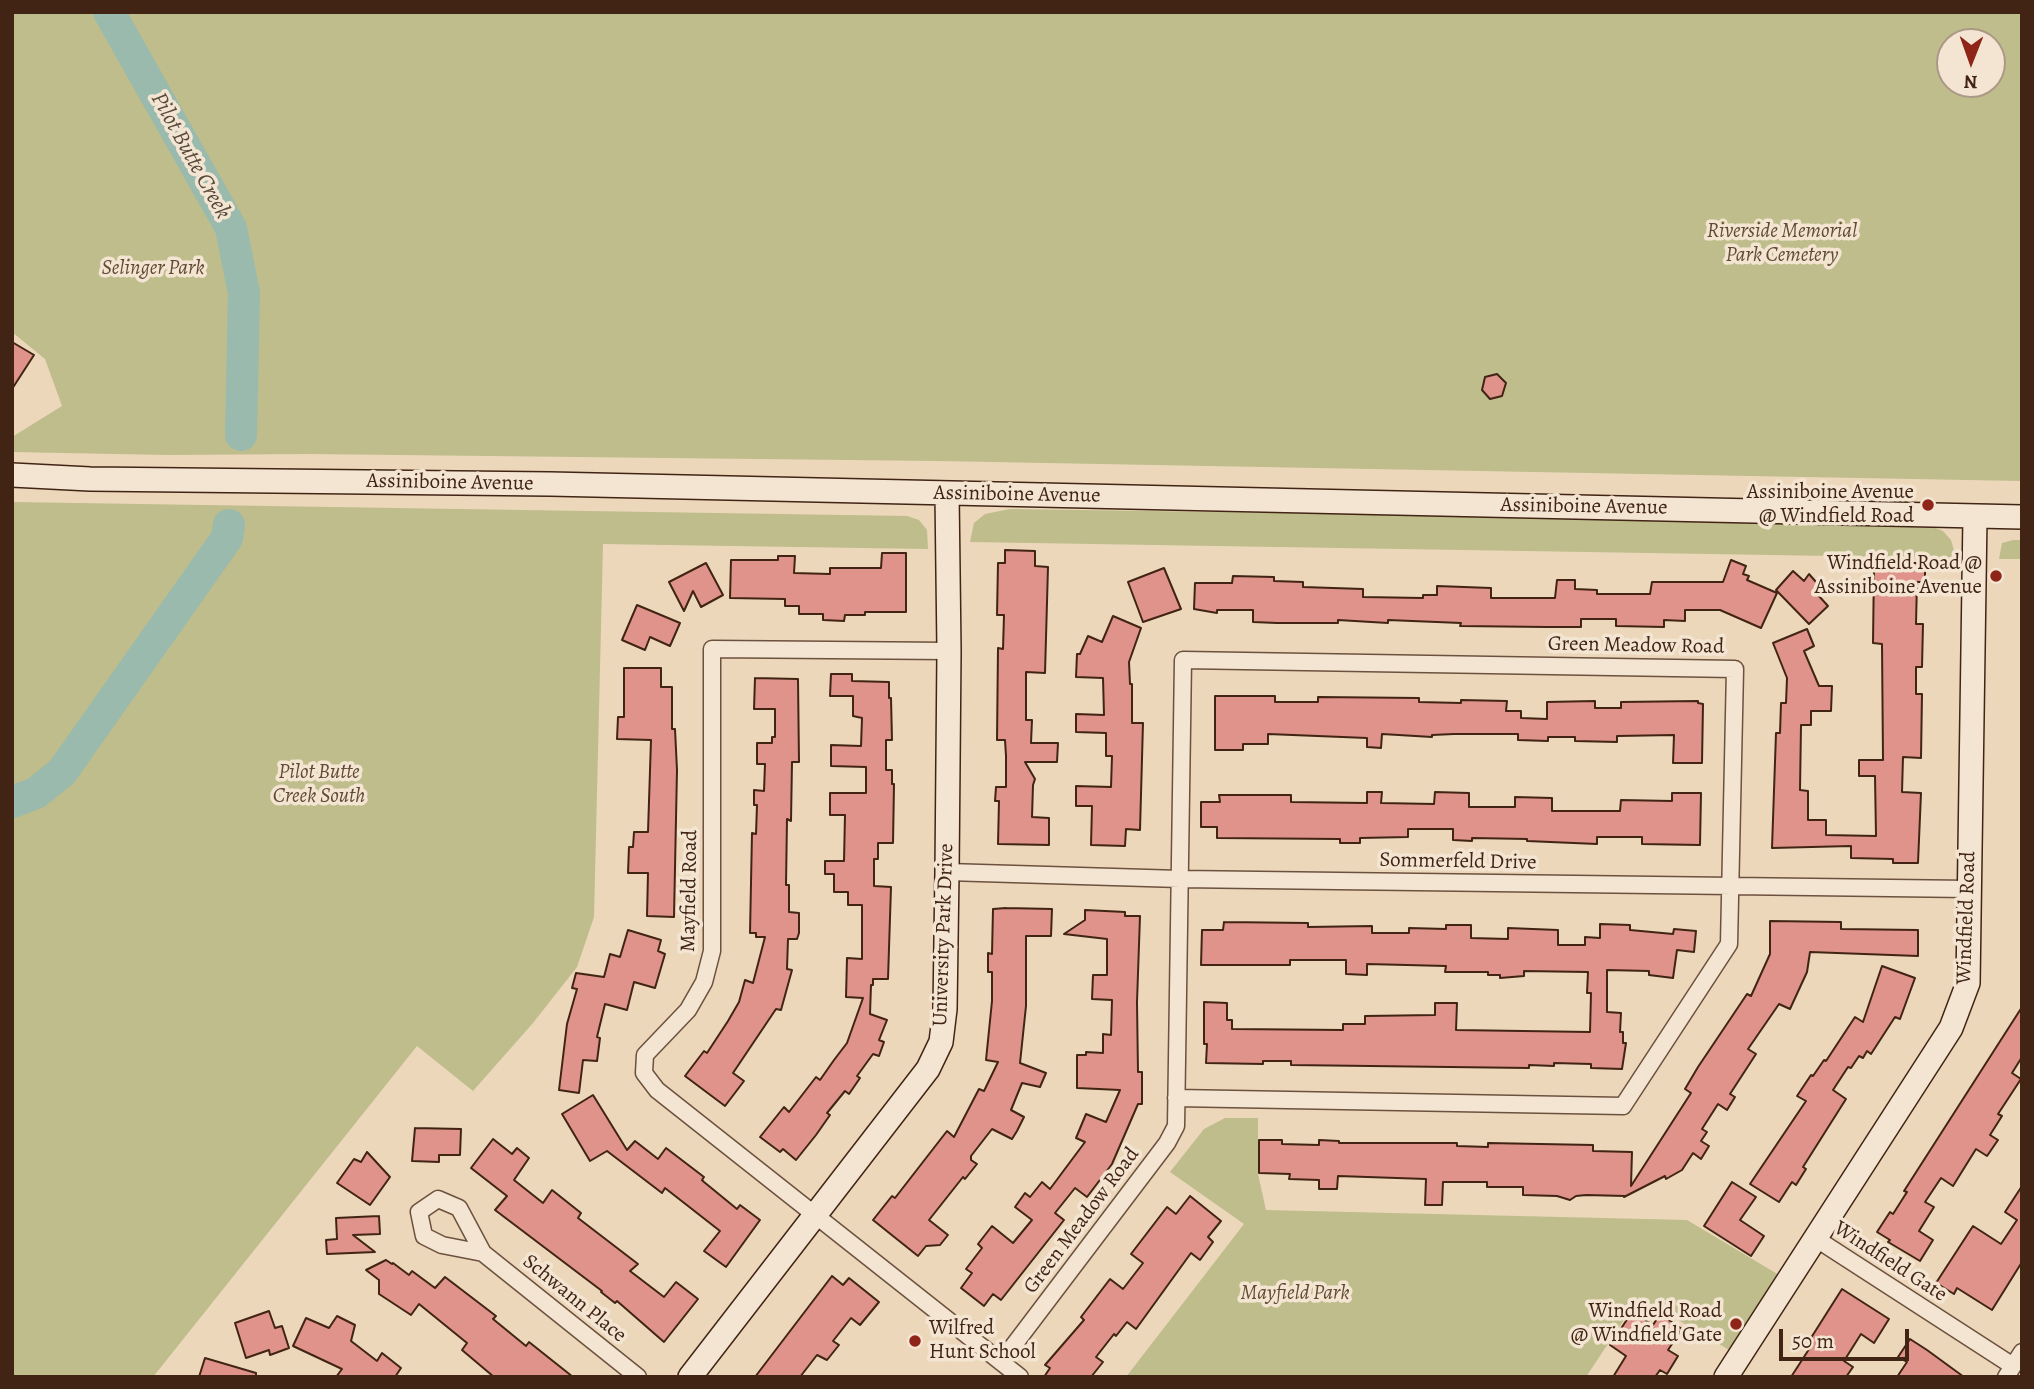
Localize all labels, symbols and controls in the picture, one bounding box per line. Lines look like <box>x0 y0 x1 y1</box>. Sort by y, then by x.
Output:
north arrow <box>1936 28 2006 98</box>
text: N <box>1964 69 1978 95</box>
water label: Pilot Butte Creek <box>144 88 236 224</box>
park label: Riverside Memorial Park Cemetery <box>1707 219 1857 269</box>
park label: Selinger Park <box>101 256 205 282</box>
street label: Assiniboine Avenue <box>366 469 534 497</box>
place label: Assiniboine Avenue @ Windfield Road <box>1747 480 1914 530</box>
street label: Assiniboine Avenue <box>933 481 1101 509</box>
street label: Assiniboine Avenue <box>1500 493 1668 521</box>
marker: Assiniboine Avenue @ Windfield Road <box>1920 497 1936 513</box>
place label: Windfield Road @ Assiniboine Avenue <box>1815 551 1982 601</box>
marker: Windfield Road @ Assiniboine Avenue <box>1988 568 2004 584</box>
street label: Green Meadow Road <box>1548 632 1724 660</box>
park label: Pilot Butte Creek South <box>273 760 365 810</box>
street label: Mayfield Road <box>676 830 704 952</box>
street label: University Park Drive <box>928 843 960 1027</box>
street label: Sommerfeld Drive <box>1379 848 1537 876</box>
street label: Windfield Road <box>1952 851 1982 985</box>
street label: Green Meadow Road <box>1019 1143 1145 1299</box>
street label: Windfield Gate <box>1829 1216 1951 1308</box>
street label: Schwann Place <box>517 1249 631 1349</box>
park label: Mayfield Park <box>1241 1281 1349 1307</box>
place label: Windfield Road @ Windfield Gate <box>1571 1299 1722 1349</box>
place label: Wilfred Hunt School <box>929 1316 1036 1366</box>
marker: Windfield Road @ Windfield Gate <box>1728 1316 1744 1332</box>
scale bar <box>1782 1316 1912 1360</box>
text: 50 m <box>1792 1327 1834 1355</box>
marker: Wilfred Hunt School <box>907 1333 923 1349</box>

